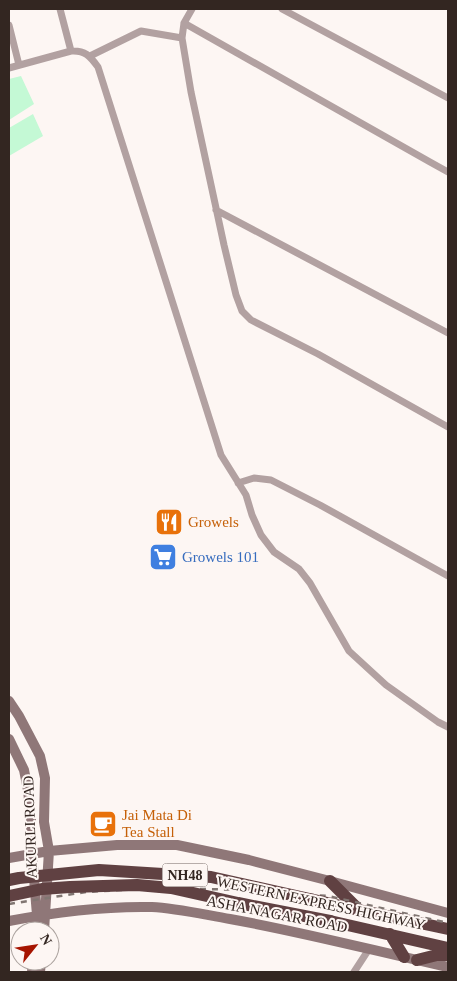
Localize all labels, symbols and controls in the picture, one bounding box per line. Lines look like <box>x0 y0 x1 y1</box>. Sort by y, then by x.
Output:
restaurant icon: Growels <box>154 507 184 537</box>
place label: Growels <box>188 514 239 530</box>
supermarket icon: Growels 101 <box>148 542 178 572</box>
place label: Growels 101 <box>182 549 259 565</box>
street label: AKURLI ROAD <box>20 775 40 879</box>
place label: Jai Mata Di Tea Stall <box>122 807 192 840</box>
cafe icon: Jai Mata Di Tea Stall <box>88 809 118 839</box>
road number: NH48 <box>162 864 208 886</box>
street label: WESTERN EXPRESS HIGHWAY <box>215 873 427 933</box>
street label: ASHA NAGAR ROAD <box>205 892 349 936</box>
north arrow <box>10 921 60 971</box>
text: N <box>37 932 55 948</box>

